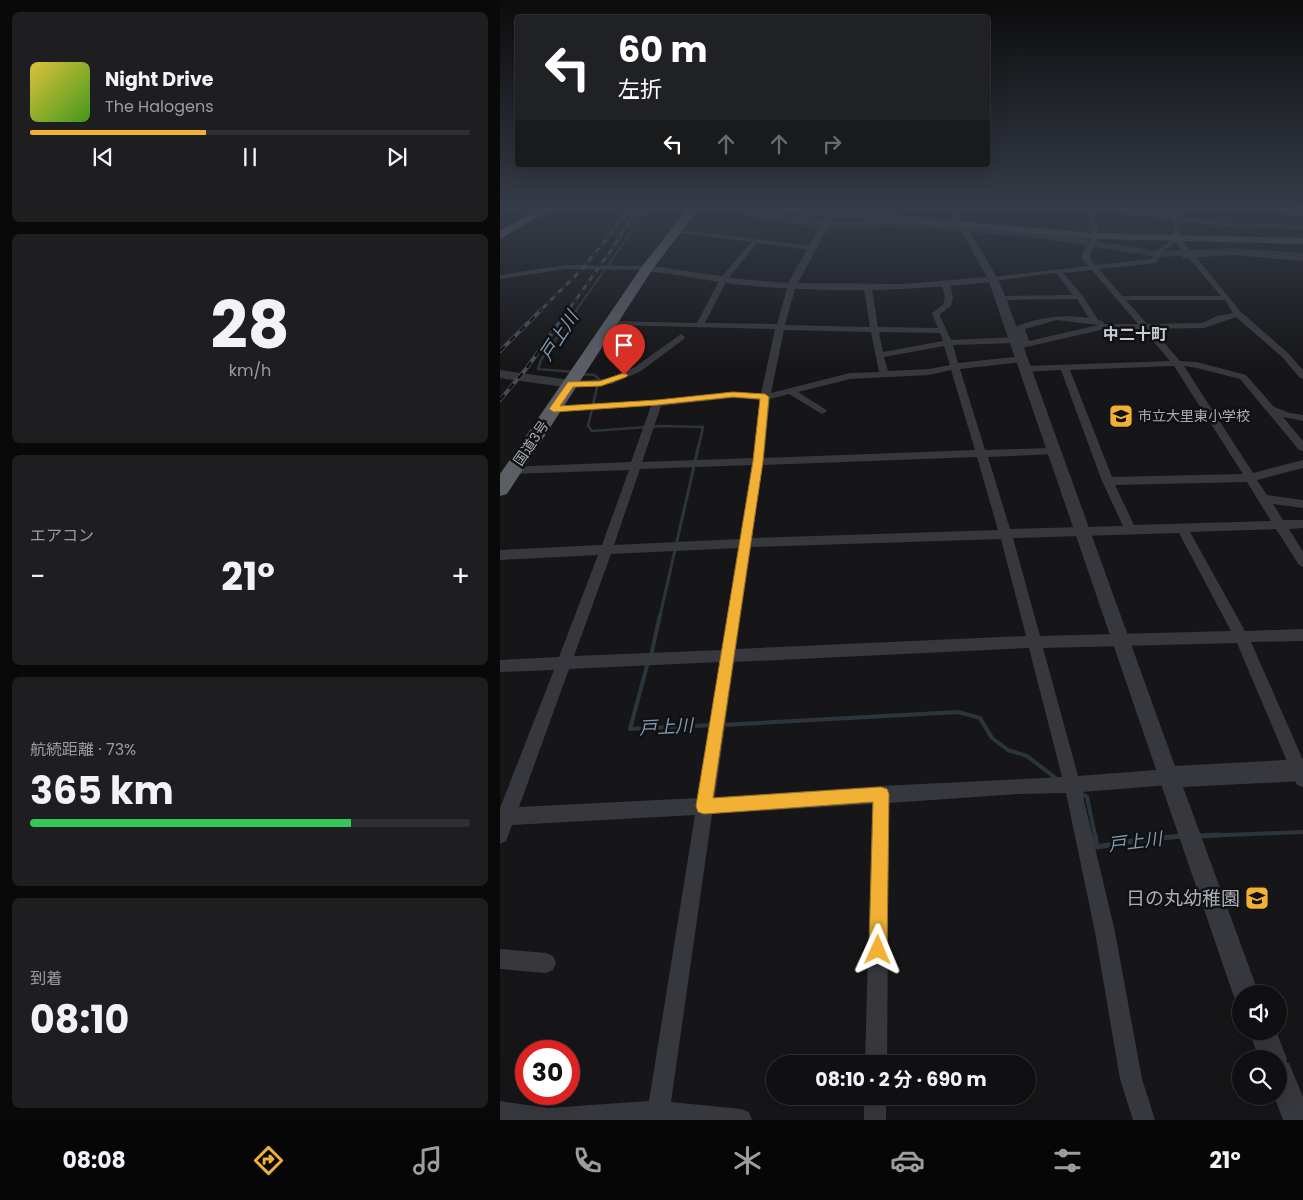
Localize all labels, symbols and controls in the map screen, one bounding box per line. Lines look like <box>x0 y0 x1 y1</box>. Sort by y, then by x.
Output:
text: 60 m <box>618 25 708 74</box>
icon: left <box>535 35 600 100</box>
text: Night Drive <box>105 66 214 93</box>
text: 左折 <box>618 74 662 105</box>
text: The Halogens <box>105 95 213 118</box>
icon: left <box>659 130 687 158</box>
icon: ahead <box>712 130 740 158</box>
icon: ahead <box>765 130 793 158</box>
icon: right <box>818 130 846 158</box>
icon: previous <box>89 143 117 171</box>
icon: pause <box>236 143 264 171</box>
icon: next <box>383 143 411 171</box>
text: 28 <box>210 280 290 371</box>
water label: 戸上川 <box>533 305 585 365</box>
district label: 中二十町 <box>1103 323 1167 346</box>
pin <box>603 324 645 375</box>
icon: arrive <box>610 331 638 359</box>
text: km/h <box>229 359 271 382</box>
school or university icon: 市立大里東小学校 <box>1108 403 1134 429</box>
place label: 市立大里東小学校 <box>1138 406 1250 426</box>
street label: 国道3号 <box>509 417 553 469</box>
text: エアコン <box>30 524 94 547</box>
text: 21° <box>221 550 275 603</box>
text: − <box>30 557 45 596</box>
text: + <box>451 557 470 596</box>
water label: 戸上川 <box>638 713 696 740</box>
text: 航続距離 · 73% <box>30 738 136 761</box>
text: 365 km <box>30 764 174 817</box>
water label: 戸上川 <box>1107 826 1165 857</box>
place label: 日の丸幼稚園 <box>1126 885 1240 912</box>
school or university icon: 日の丸幼稚園 <box>1244 885 1270 911</box>
position arrow <box>851 923 903 975</box>
text: 到着 <box>30 967 62 990</box>
map controls <box>1232 985 1287 1105</box>
button: sound <box>1232 985 1287 1040</box>
text: 08:10 <box>30 993 129 1046</box>
speed limit sign: 30 <box>515 1040 580 1105</box>
button: search <box>1232 1050 1287 1105</box>
text: 08:10 · 2 分 · 690 m <box>815 1066 987 1093</box>
icon: directions <box>251 1143 286 1178</box>
icon: music <box>410 1143 445 1178</box>
icon: phone <box>570 1143 605 1178</box>
icon: climate <box>730 1143 765 1178</box>
icon: car <box>890 1143 925 1178</box>
icon: filters <box>1050 1143 1085 1178</box>
text: 08:08 <box>62 1145 126 1176</box>
text: 21° <box>1210 1145 1241 1176</box>

